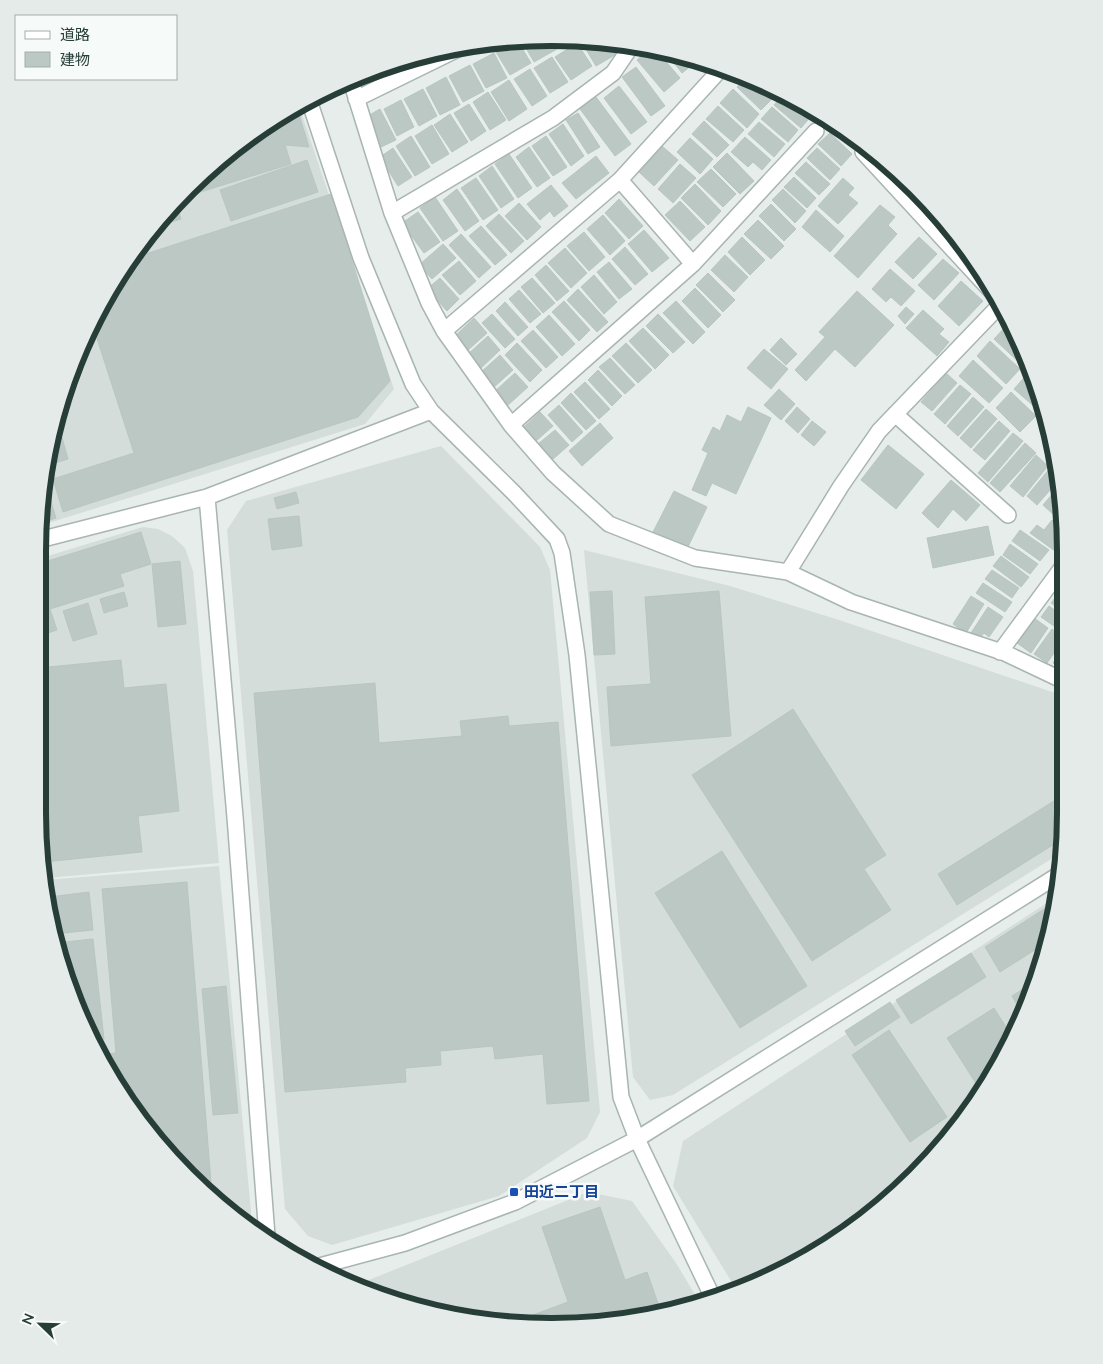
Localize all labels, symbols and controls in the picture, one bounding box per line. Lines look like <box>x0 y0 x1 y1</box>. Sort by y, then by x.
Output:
legend <box>15 15 178 80</box>
text: 道路 <box>60 25 90 45</box>
text: 建物 <box>60 50 90 70</box>
place label: 田近二丁目 <box>524 1182 599 1202</box>
marker: 田近二丁目 <box>508 1186 520 1198</box>
north arrow <box>15 1299 65 1349</box>
text: N <box>18 1311 39 1328</box>

